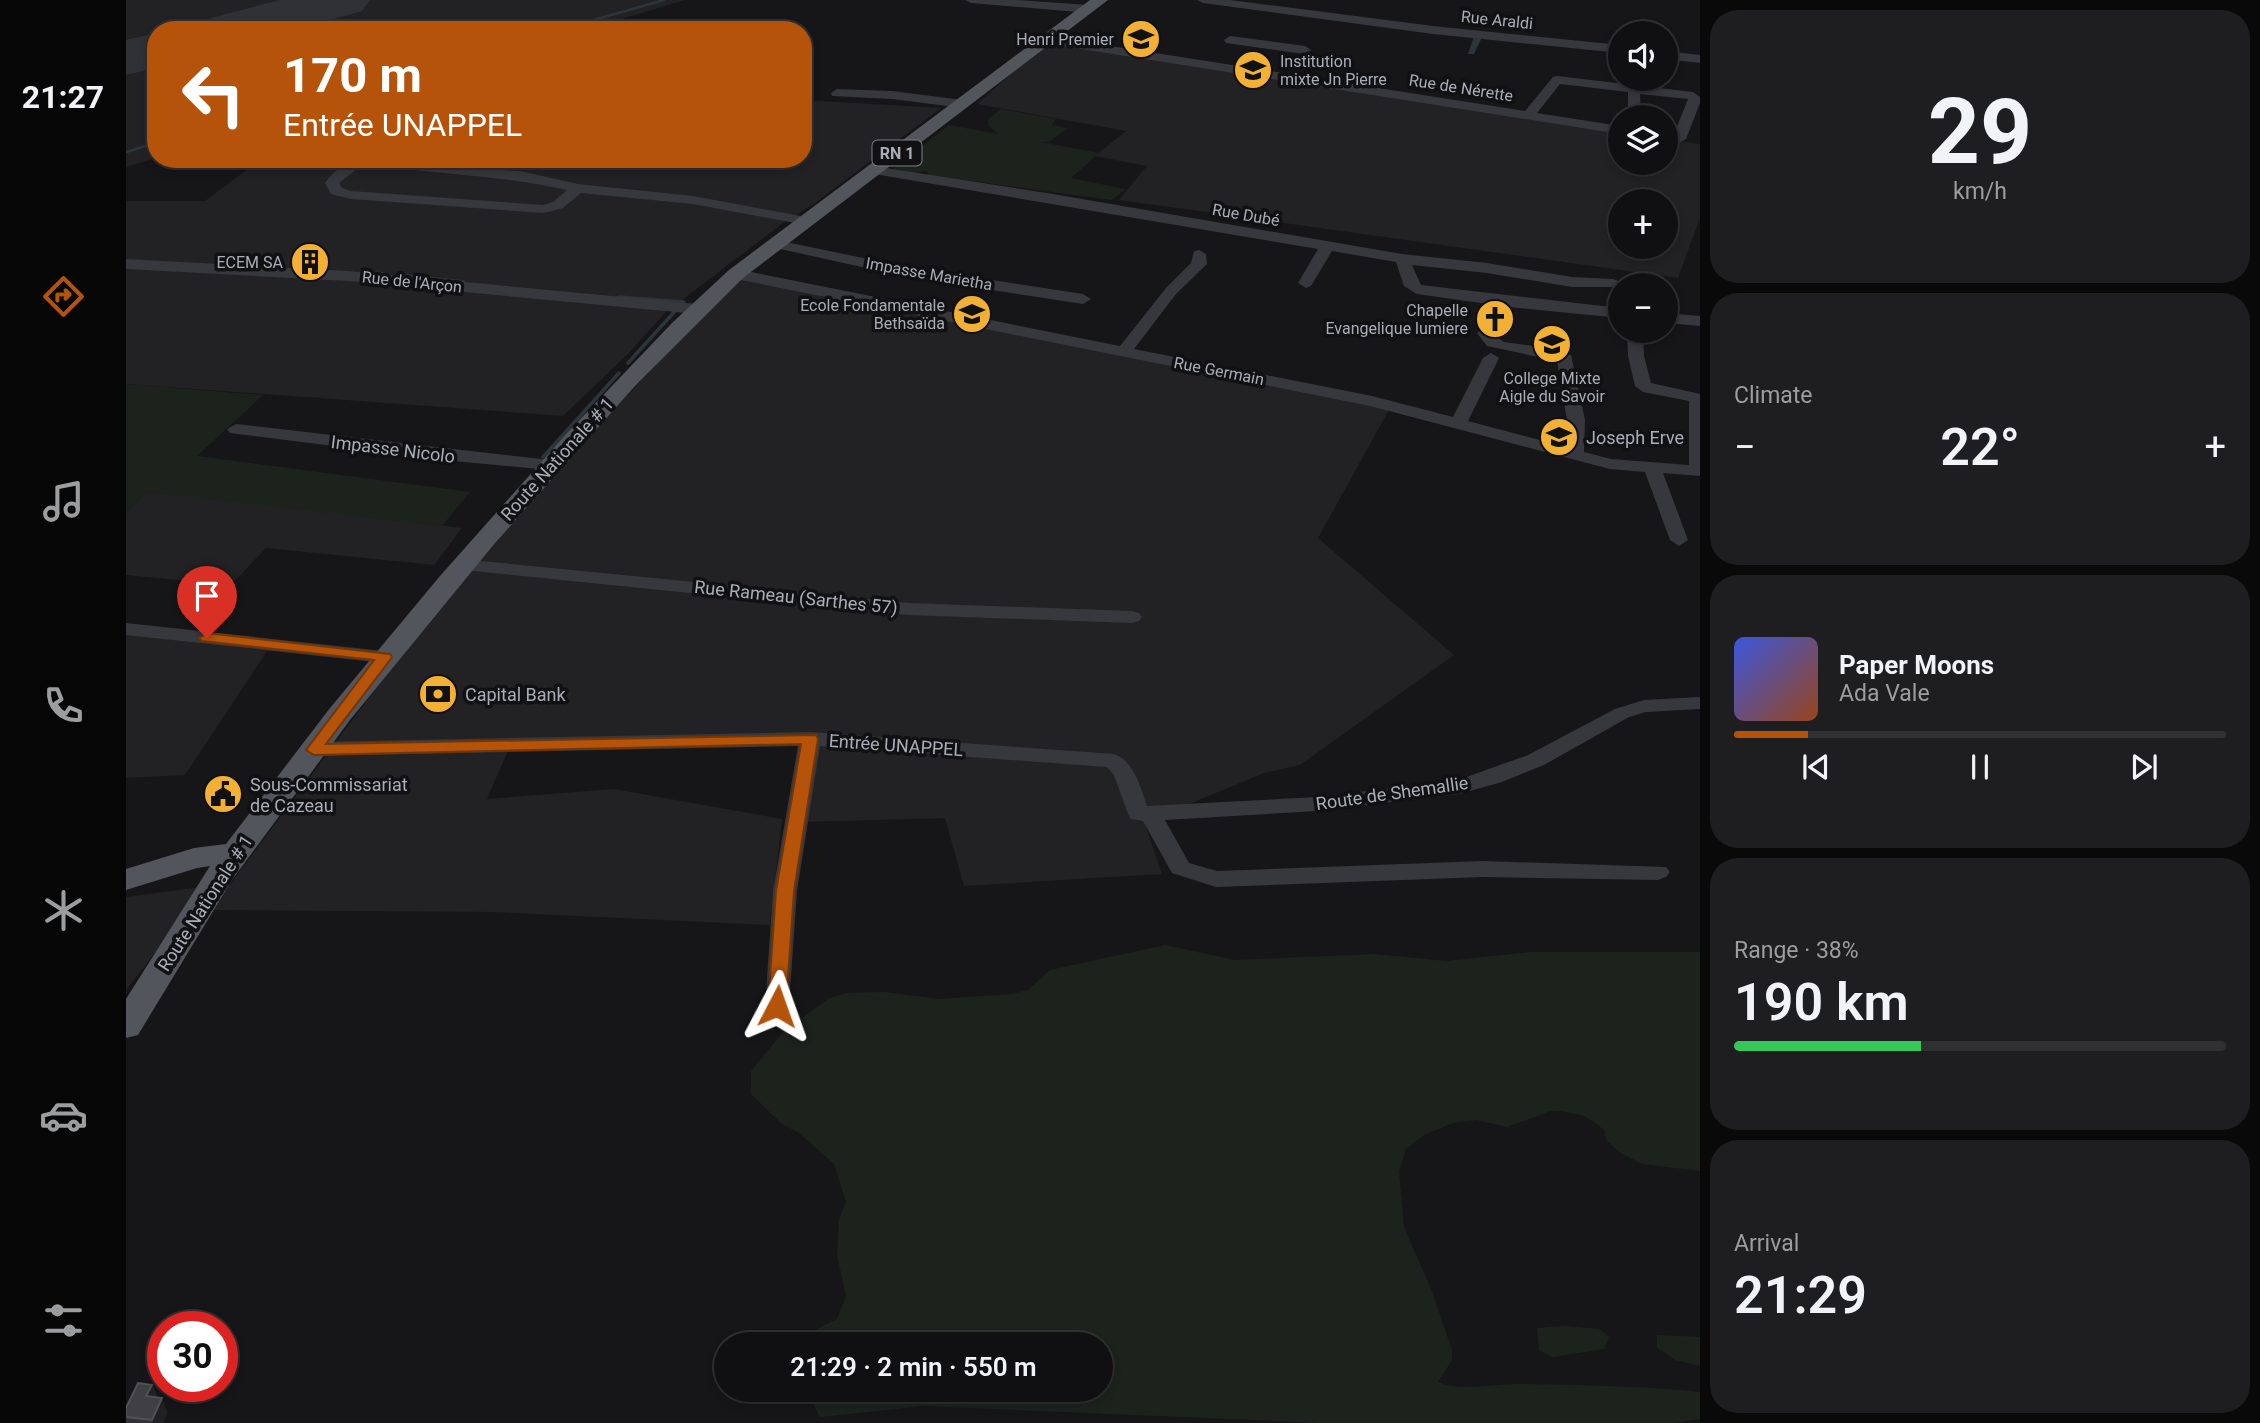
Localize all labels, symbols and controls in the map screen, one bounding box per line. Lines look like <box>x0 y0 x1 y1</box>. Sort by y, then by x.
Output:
street label: Rue Araldi <box>1460 7 1534 33</box>
school or university icon: Henri Premier <box>1120 18 1162 60</box>
map controls <box>1608 21 1678 343</box>
button: sound <box>1608 21 1678 91</box>
place label: Henri Premier <box>1016 30 1115 49</box>
text: 170 m <box>283 47 422 104</box>
icon: left <box>168 49 259 140</box>
school or university icon: Institution mixte Jn Pierre <box>1232 49 1274 91</box>
place label: Institution mixte Jn Pierre <box>1280 52 1387 89</box>
street label: Rue de Nérette <box>1408 70 1514 106</box>
text: 21:27 <box>22 78 104 116</box>
text: 29 <box>1928 79 2032 185</box>
button: layers <box>1608 105 1678 175</box>
text: Entrée UNAPPEL <box>283 106 522 144</box>
road number: RN 1 <box>872 140 922 166</box>
text: km/h <box>1953 178 2007 205</box>
button: + <box>1608 189 1678 259</box>
street label: Rue Dubé <box>1211 200 1281 230</box>
building icon: ECEM SA <box>289 241 331 283</box>
place label: ECEM SA <box>217 253 284 272</box>
street label: Impasse Marietha <box>864 254 994 294</box>
street label: Rue de l'Arçon <box>361 267 463 297</box>
icon: directions <box>39 272 88 321</box>
button: − <box>1608 273 1678 343</box>
school or university icon: Ecole Fondamentale Bethsaïda <box>951 293 993 335</box>
place label: Ecole Fondamentale Bethsaïda <box>800 296 945 333</box>
church icon: Chapelle Evangelique lumiere <box>1474 298 1516 340</box>
place label: Chapelle Evangelique lumiere <box>1325 301 1468 338</box>
school or university icon: College Mixte Aigle du Savoir <box>1531 323 1573 365</box>
street label: Rue Germain <box>1172 353 1266 389</box>
place label: College Mixte Aigle du Savoir <box>1499 369 1605 406</box>
text: Climate <box>1734 382 1813 409</box>
street label: Route Nationale # 1 <box>496 393 618 525</box>
school or university icon: Joseph Erve <box>1538 416 1580 458</box>
text: 22° <box>1940 417 2020 478</box>
text: − <box>1734 425 1756 469</box>
text: + <box>2204 425 2226 469</box>
place label: Joseph Erve <box>1586 427 1684 448</box>
street label: Impasse Nicolo <box>330 431 456 467</box>
icon: music <box>39 477 88 526</box>
pin <box>177 566 237 638</box>
street label: Rue Rameau (Sarthes 57) <box>693 576 899 619</box>
icon: arrive <box>188 577 226 615</box>
text: Paper Moons <box>1839 650 1994 680</box>
bank icon: Capital Bank <box>417 673 459 715</box>
text: Ada Vale <box>1839 680 1930 707</box>
icon: phone <box>39 681 88 730</box>
place label: Capital Bank <box>465 684 566 705</box>
street label: Entrée UNAPPEL <box>828 730 964 760</box>
icon: previous <box>1797 748 1835 786</box>
icon: pause <box>1961 748 1999 786</box>
icon: next <box>2125 748 2163 786</box>
street label: Route de Shemallie <box>1314 772 1470 814</box>
public building icon: Sous-Commissariat de Cazeau <box>202 773 244 815</box>
place label: Sous-Commissariat de Cazeau <box>250 774 408 816</box>
street label: Route Nationale # 1 <box>153 831 257 975</box>
icon: climate <box>39 886 88 935</box>
text: Range · 38% <box>1734 937 1859 964</box>
position arrow <box>740 969 814 1043</box>
text: 190 km <box>1734 972 1909 1033</box>
icon: car <box>39 1091 88 1140</box>
text: Arrival <box>1734 1230 1799 1257</box>
text: 21:29 <box>1734 1265 1867 1326</box>
icon: filters <box>39 1296 88 1345</box>
speed limit sign: 30 <box>147 1311 238 1402</box>
text: 21:29 · 2 min · 550 m <box>790 1352 1037 1382</box>

